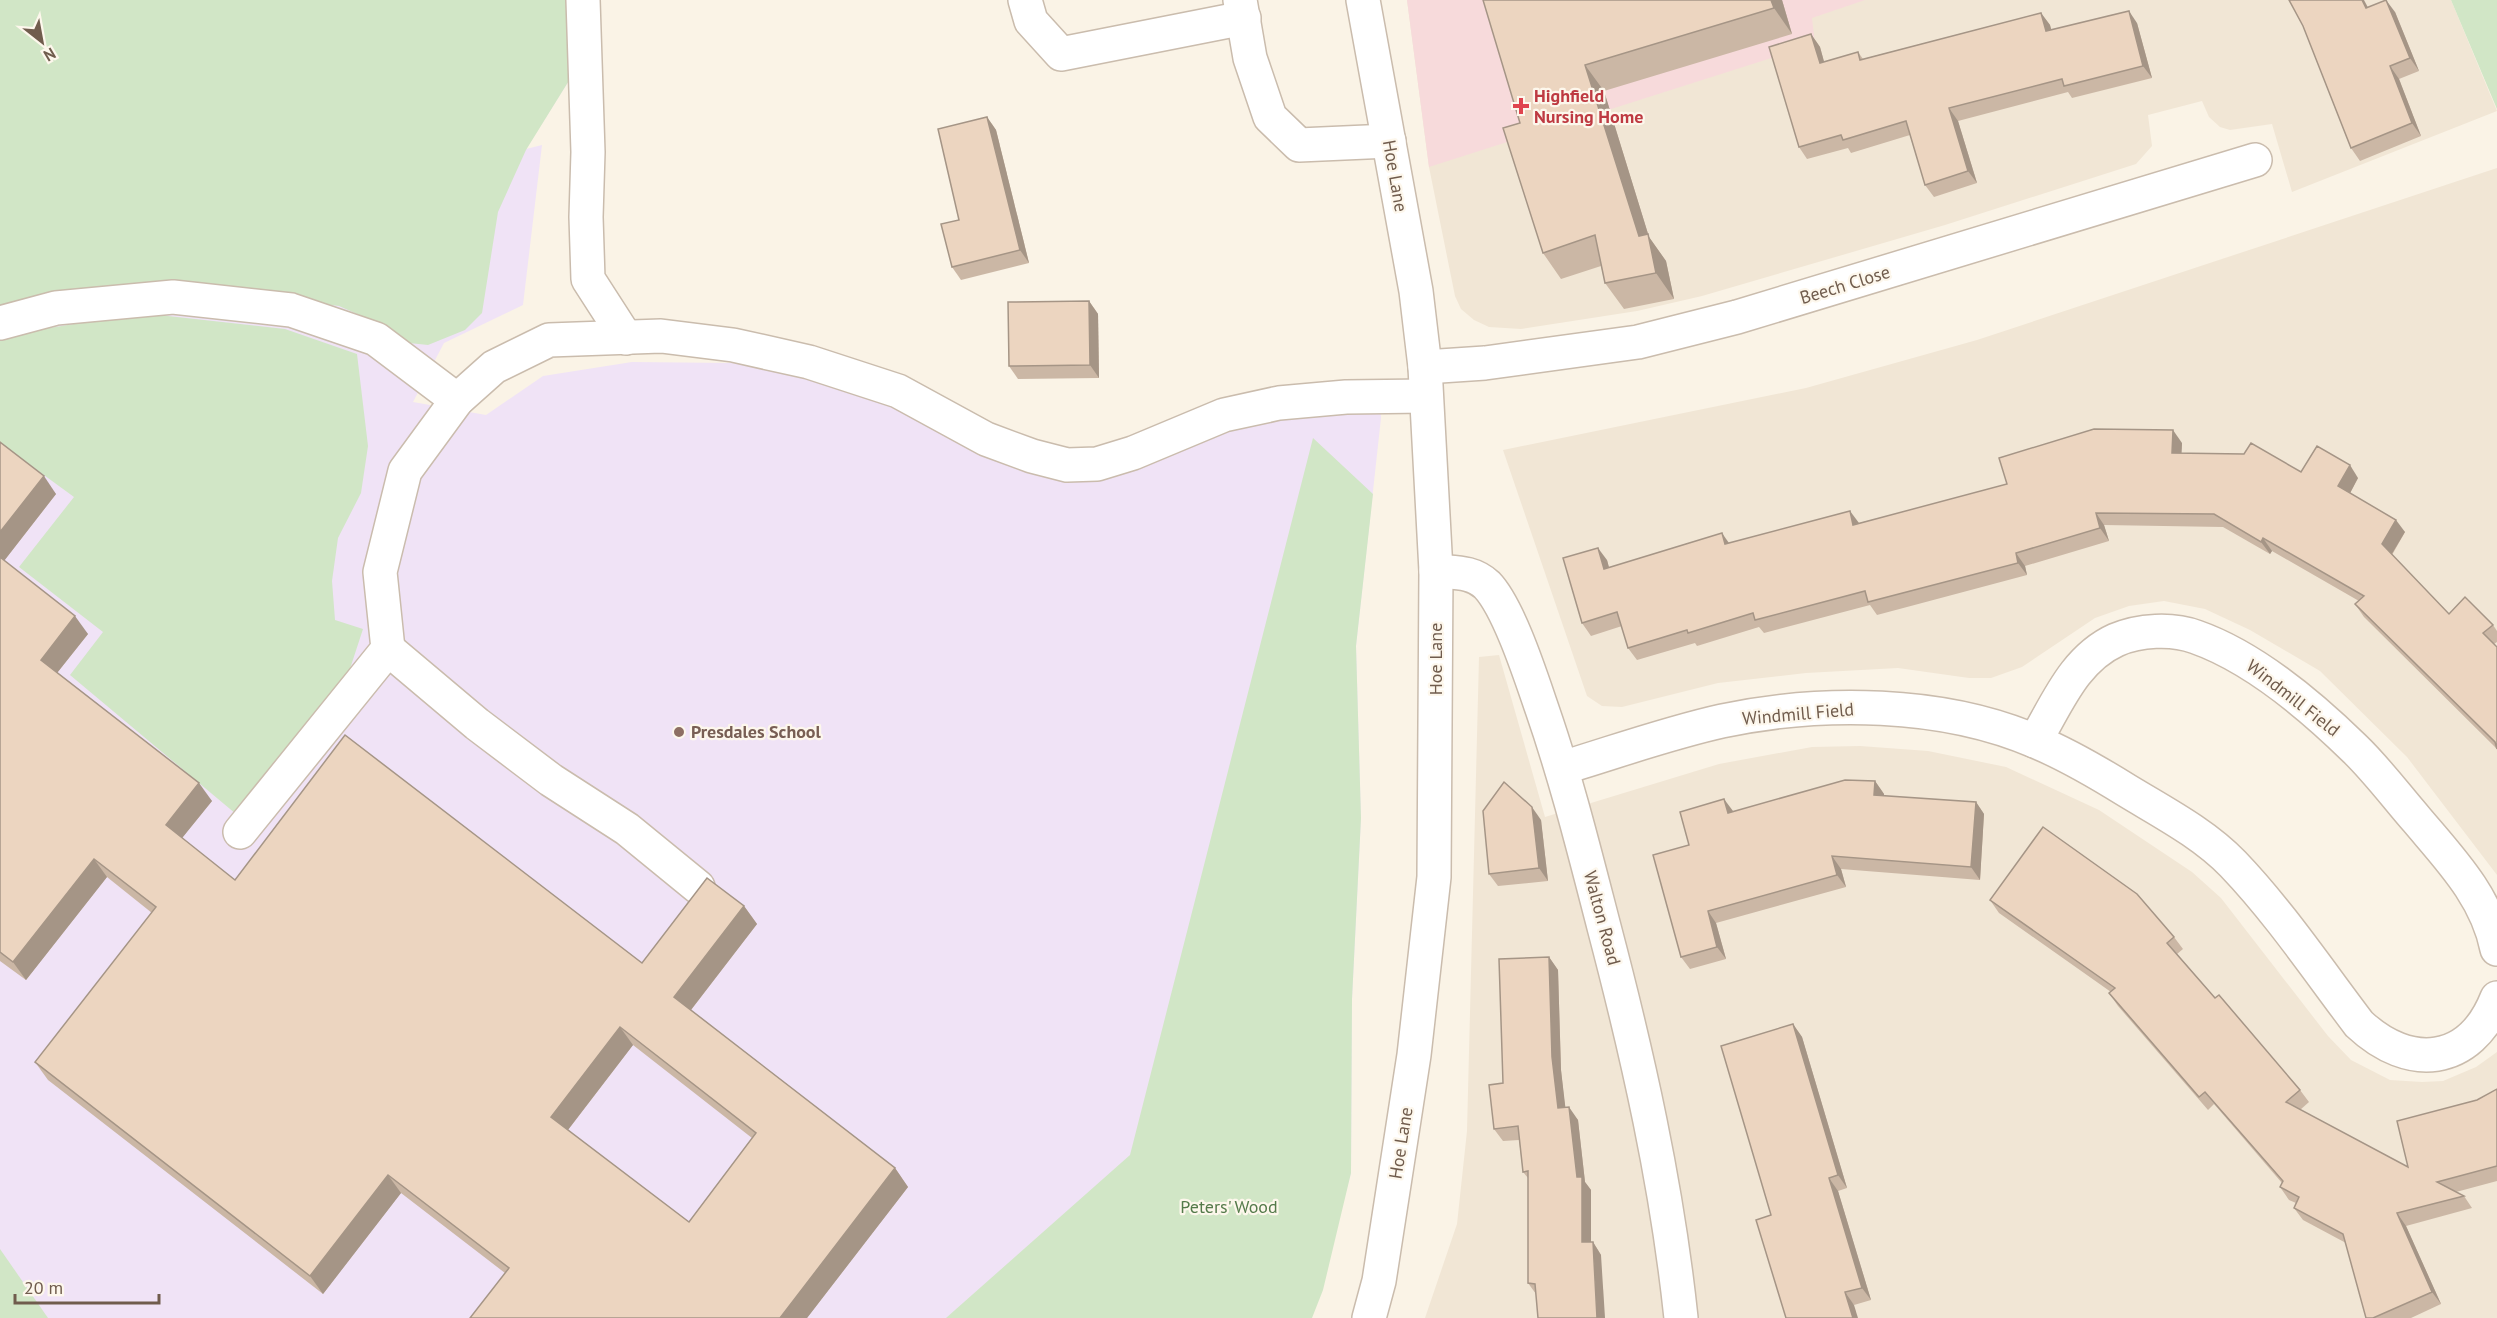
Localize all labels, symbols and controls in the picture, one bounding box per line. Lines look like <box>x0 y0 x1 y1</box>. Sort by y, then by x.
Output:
north arrow <box>12 12 72 72</box>
text: N <box>40 44 59 66</box>
place label: Highfield Nursing Home <box>1534 84 1643 128</box>
marker: Highfield Nursing Home <box>1512 97 1530 115</box>
street label: Hoe Lane <box>1378 138 1413 214</box>
street label: Beech Close <box>1797 260 1893 309</box>
street label: Hoe Lane <box>1424 623 1447 695</box>
street label: Windmill Field <box>2242 654 2345 741</box>
street label: Windmill Field <box>1741 697 1855 730</box>
place label: Presdales School <box>691 720 822 743</box>
marker: Presdales School <box>672 725 686 739</box>
street label: Walton Road <box>1579 868 1626 968</box>
street label: Hoe Lane <box>1383 1105 1418 1181</box>
park label: Peters' Wood <box>1180 1195 1278 1218</box>
scale bar <box>15 1267 159 1305</box>
text: 20 m <box>24 1276 63 1299</box>

